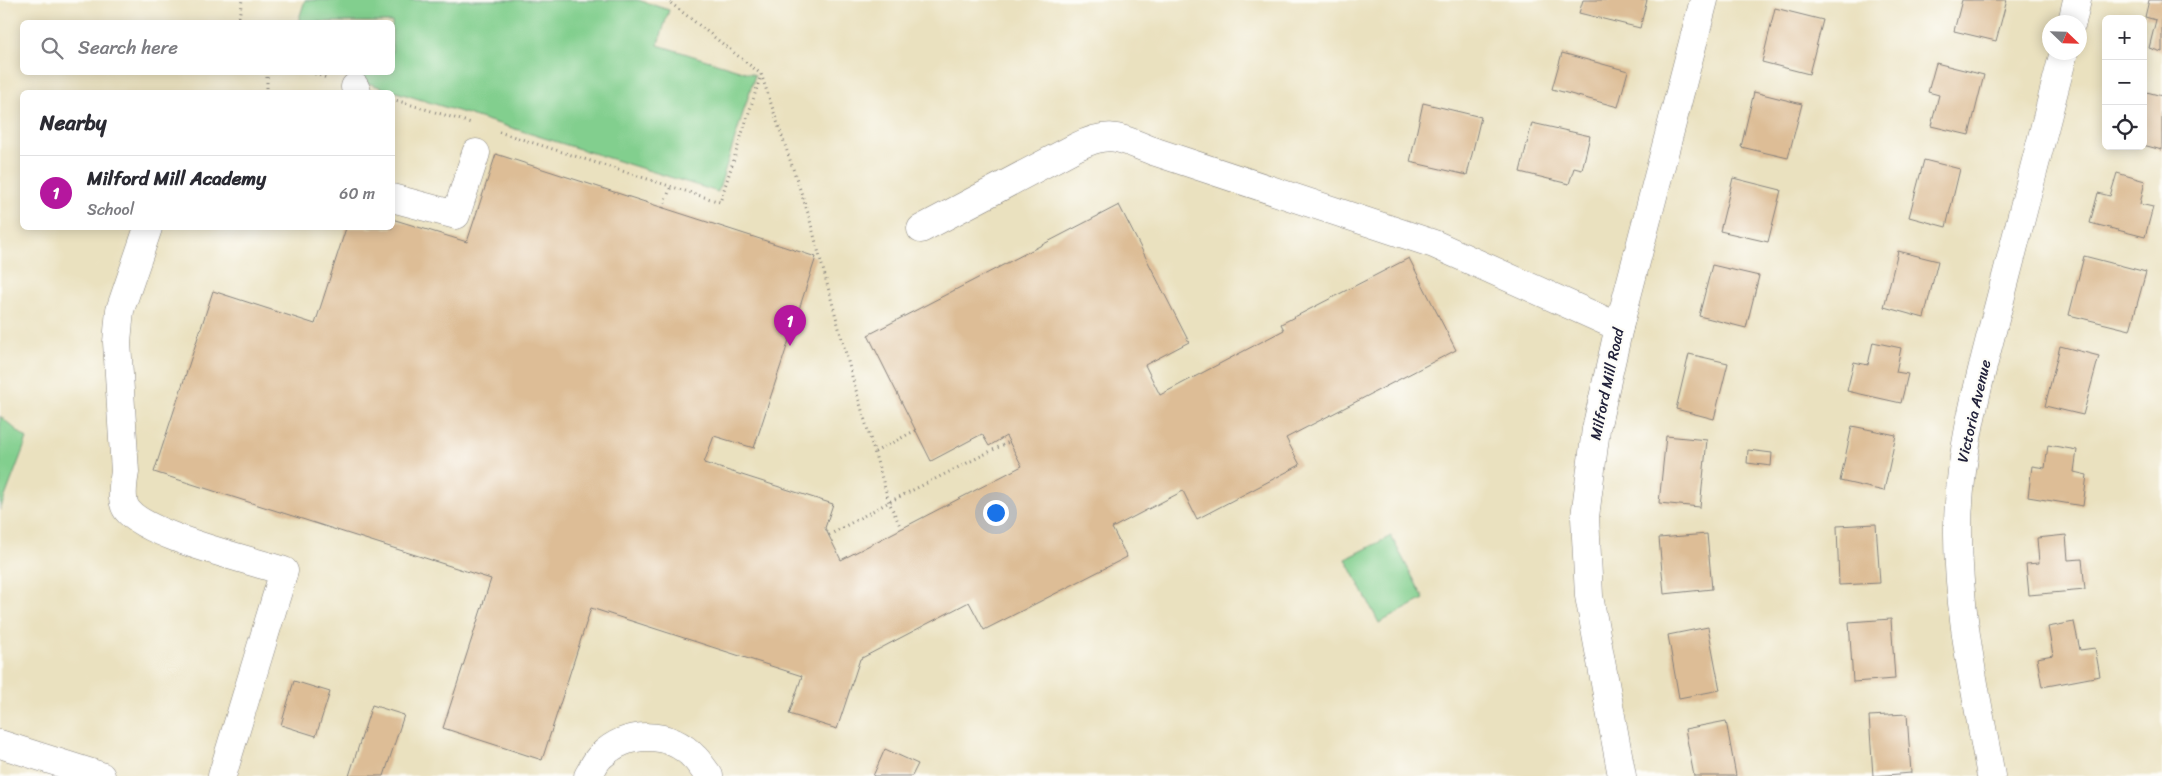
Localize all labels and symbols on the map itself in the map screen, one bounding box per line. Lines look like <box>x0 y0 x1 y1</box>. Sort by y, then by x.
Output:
north arrow <box>2042 15 2087 60</box>
pin: 1 <box>774 305 806 346</box>
street label: Milford Mill Road <box>1582 325 1632 442</box>
street label: Victoria Avenue <box>1950 357 1999 465</box>
your location <box>983 500 1009 526</box>

